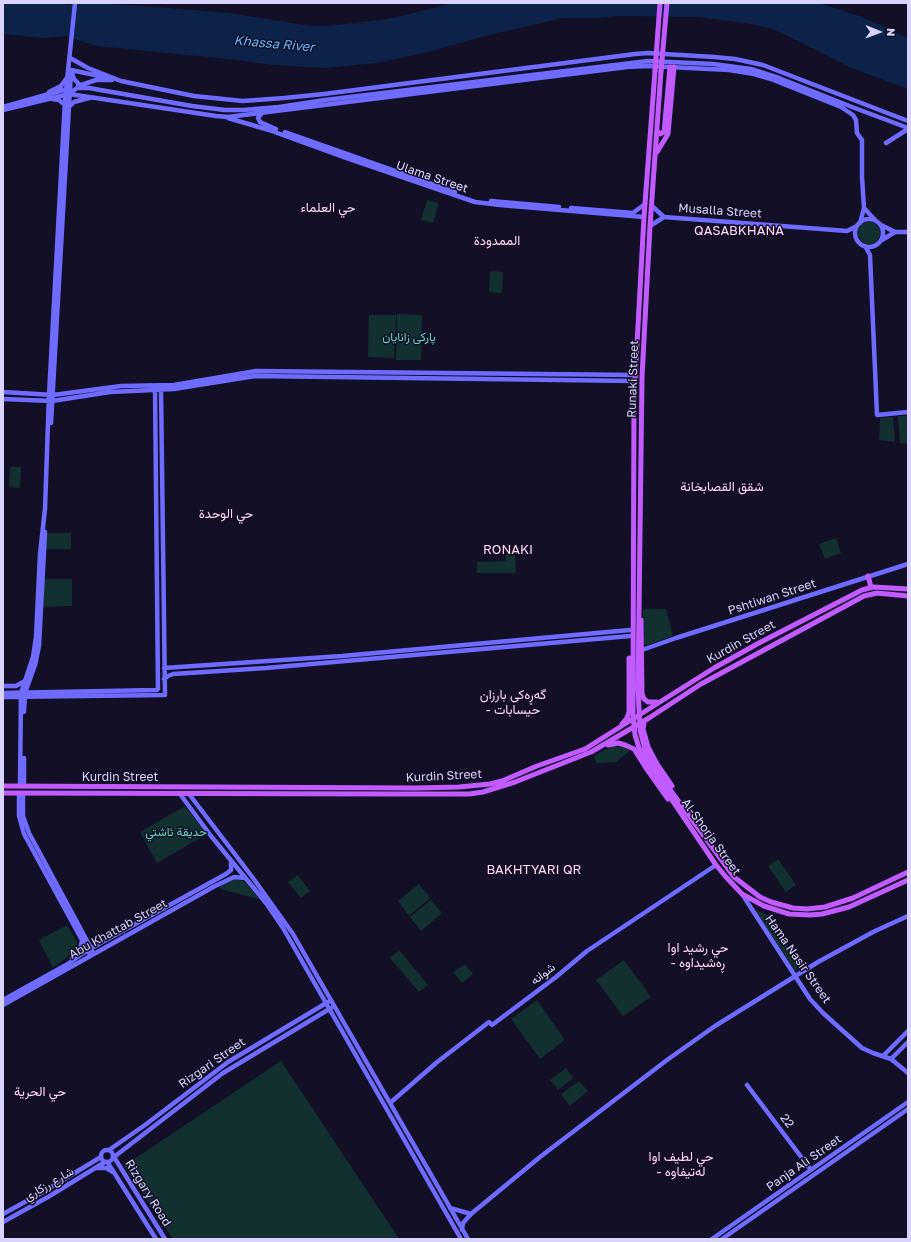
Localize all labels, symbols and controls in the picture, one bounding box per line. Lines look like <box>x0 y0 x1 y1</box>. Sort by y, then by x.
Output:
north arrow <box>859 12 899 52</box>
text: N <box>885 28 898 37</box>
water label: Khassa River <box>233 33 315 55</box>
street label: Ulama Street <box>394 158 470 196</box>
district label: حي العلماء <box>301 200 355 216</box>
street label: Musalla Street <box>678 201 762 221</box>
district label: QASABKHANA <box>689 223 789 239</box>
district label: الممدودة <box>474 233 520 249</box>
park label: پارکی زانایان <box>382 330 436 344</box>
street label: Runaki Street <box>624 340 642 418</box>
district label: شقق القصابخانة <box>680 479 764 495</box>
district label: حي الوحدة <box>199 506 253 522</box>
district label: RONAKI <box>480 542 536 558</box>
street label: Pshtiwan Street <box>726 576 818 618</box>
street label: Kurdin Street <box>704 617 778 667</box>
district label: گەڕەکی بارزان - حیسابات <box>480 687 546 718</box>
street label: Kurdin Street <box>405 767 483 785</box>
street label: Kurdin Street <box>82 770 158 784</box>
street label: Al-Shorja Street <box>678 796 744 878</box>
park label: حديقة ئاشتي <box>145 825 207 839</box>
district label: BAKHTYARI QR <box>481 862 587 878</box>
street label: Abu Khattab Street <box>66 896 170 962</box>
street label: Hama Nasir Street <box>762 912 834 1006</box>
district label: حي رشيد اوا - ڕەشیداوە <box>668 940 728 971</box>
street label: شوانە <box>528 960 558 988</box>
street label: Rizgari Street <box>176 1035 248 1091</box>
district label: حي الحرية <box>14 1084 66 1100</box>
street label: 22 <box>777 1111 797 1131</box>
street label: Panja Ali Street <box>764 1132 844 1194</box>
district label: حي لطيف اوا - لەتیفاوە <box>649 1149 713 1180</box>
street label: Rizgary Road <box>122 1157 174 1229</box>
street label: شارع رزكاري <box>22 1164 76 1204</box>

